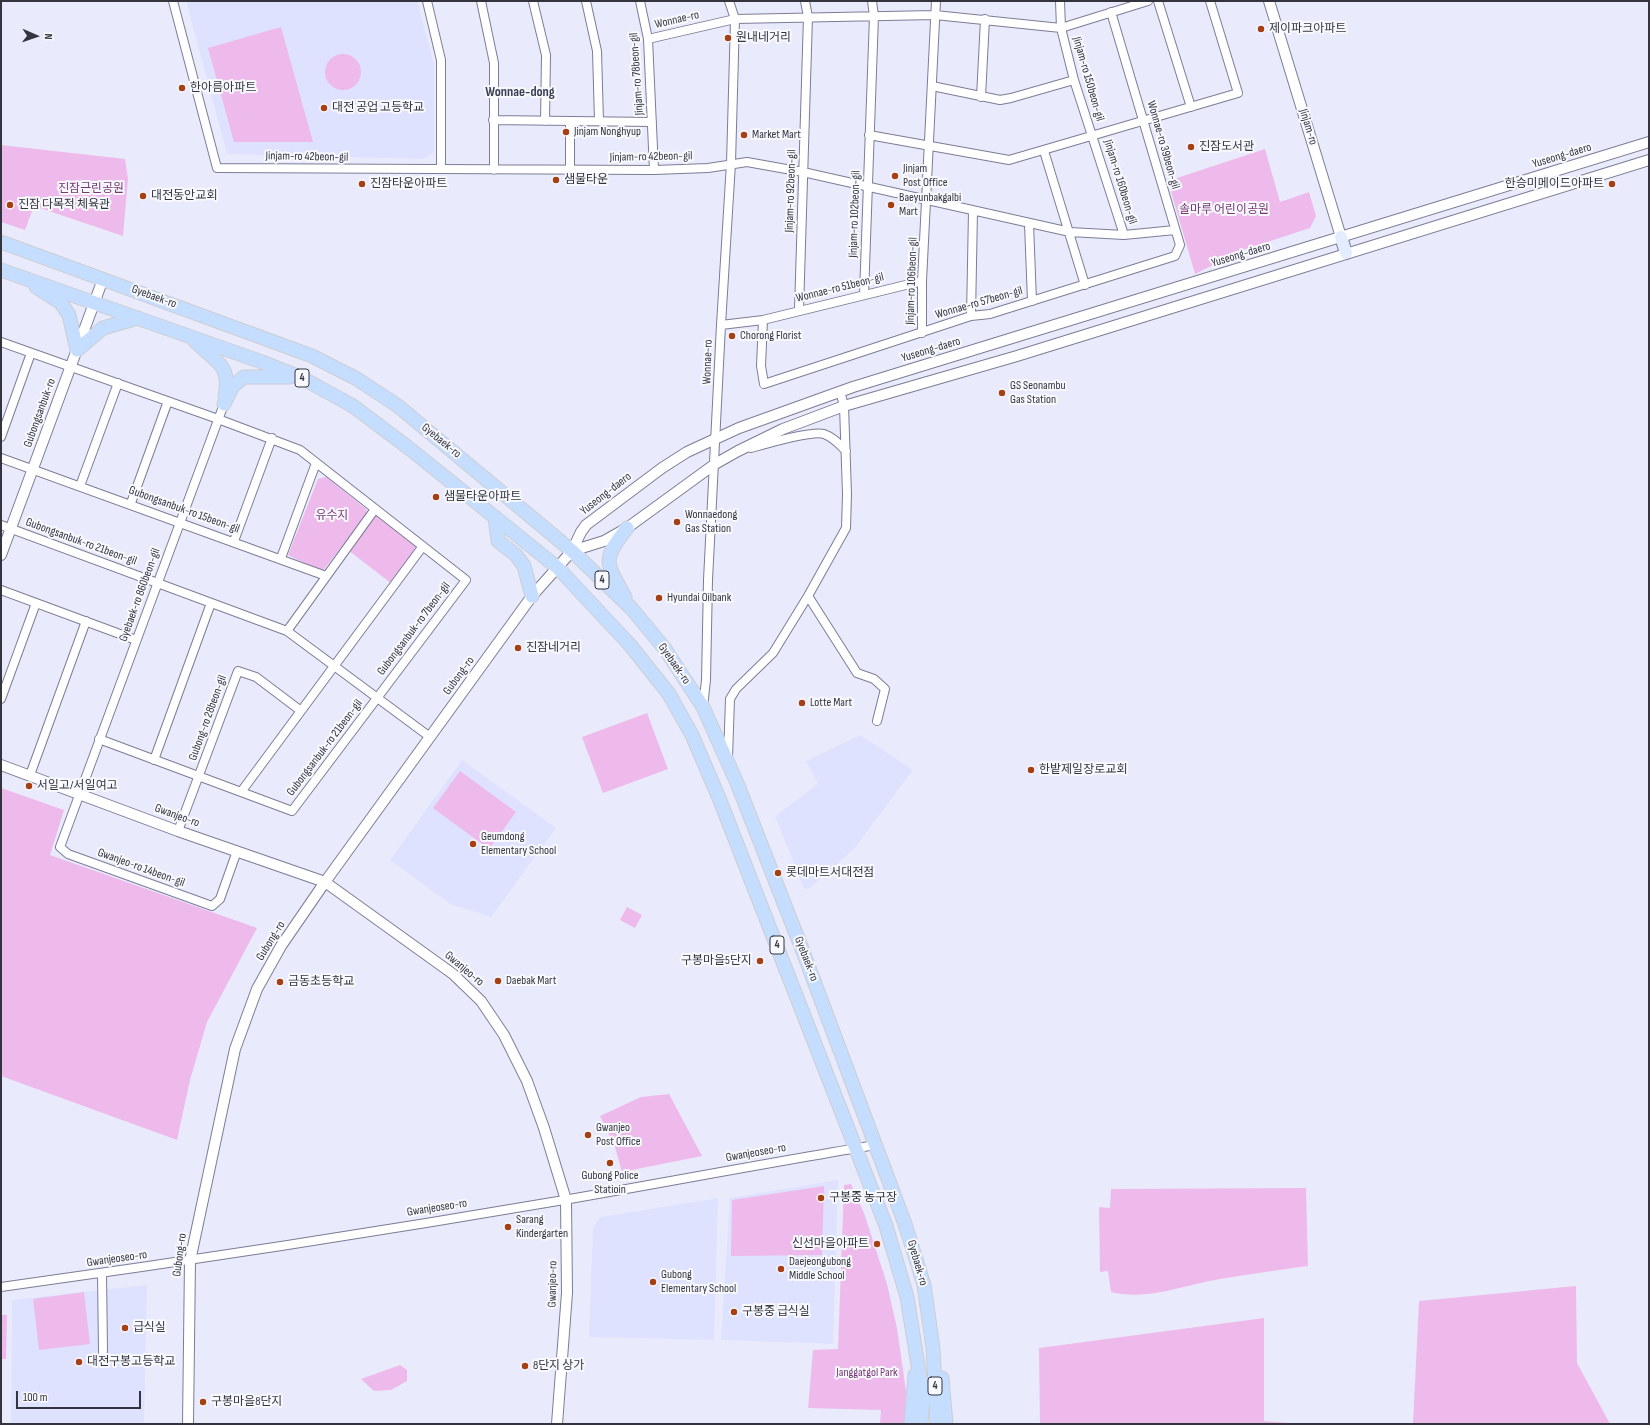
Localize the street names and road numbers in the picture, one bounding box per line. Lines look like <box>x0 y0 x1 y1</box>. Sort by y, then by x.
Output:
street label: Wonnae-ro <box>653 8 701 32</box>
street label: Jinjam-ro 78beon-gil <box>627 32 647 116</box>
street label: Jinjam-ro 150beon-gil <box>1069 35 1107 123</box>
street label: Wonnae-ro 39beon-gil <box>1144 99 1182 191</box>
street label: Jinjam-ro <box>1296 107 1320 147</box>
street label: Jinjam-ro 160beon-gil <box>1100 138 1140 226</box>
street label: Yuseong-daero <box>1531 140 1593 172</box>
street label: Jinjam-ro 42beon-gil <box>266 149 348 165</box>
street label: Jinjam-ro 42beon-gil <box>610 149 692 165</box>
street label: Jinjam-ro 92beon-gil <box>782 149 800 233</box>
street label: Jinjam-ro 102beon-gil <box>846 170 864 258</box>
street label: Jinjam-ro 106beon-gil <box>903 237 921 325</box>
street label: Yuseong-daero <box>1210 239 1272 271</box>
street label: Wonnae-ro 51beon-gil <box>795 270 885 306</box>
street label: Gyebaek-ro <box>130 282 178 312</box>
street label: Wonnae-ro 57beon-gil <box>934 284 1024 322</box>
street label: Yuseong-daero <box>900 334 962 366</box>
street label: Wonnae-ro <box>700 339 716 385</box>
road number: 4 <box>295 369 309 387</box>
street label: Gubongsanbuk-ro <box>21 377 59 449</box>
street label: Gyebaek-ro <box>418 421 464 461</box>
street label: Yuseong-daero <box>578 470 634 518</box>
street label: Gubongsanbuk-ro 15beon-gil <box>127 483 241 537</box>
street label: Gubongsanbuk-ro 21beon-gil <box>23 515 139 569</box>
street label: Gyebaek-ro 860beon-gil <box>116 546 164 644</box>
road number: 4 <box>595 571 609 589</box>
street label: Gubongsanbuk-ro 7beon-gil <box>374 580 454 678</box>
street label: Gyebaek-ro <box>655 641 693 687</box>
street label: Gubong-ro <box>440 654 478 698</box>
street label: Gubong-ro 28beon-gil <box>186 673 230 763</box>
street label: Gubongsanbuk-ro 21beon-gil <box>284 697 366 799</box>
street label: Gwanjeo-ro <box>153 801 201 831</box>
street label: Gwanjeo-ro 14beon-gil <box>95 846 187 890</box>
street label: Gubong-ro <box>253 919 289 963</box>
street label: Gyebaek-ro <box>791 935 821 983</box>
road number: 4 <box>770 936 784 954</box>
street label: Gwanjeo-ro <box>441 948 487 990</box>
street label: Gwanjeoseo-ro <box>725 1141 787 1165</box>
street label: Gwanjeoseo-ro <box>406 1196 468 1220</box>
street label: Gubong-ro <box>170 1232 190 1278</box>
street label: Gyebaek-ro <box>904 1239 930 1287</box>
street label: Gwanjeoseo-ro <box>86 1248 148 1270</box>
street label: Gwanjeo-ro <box>545 1261 561 1307</box>
road number: 4 <box>928 1377 942 1395</box>

